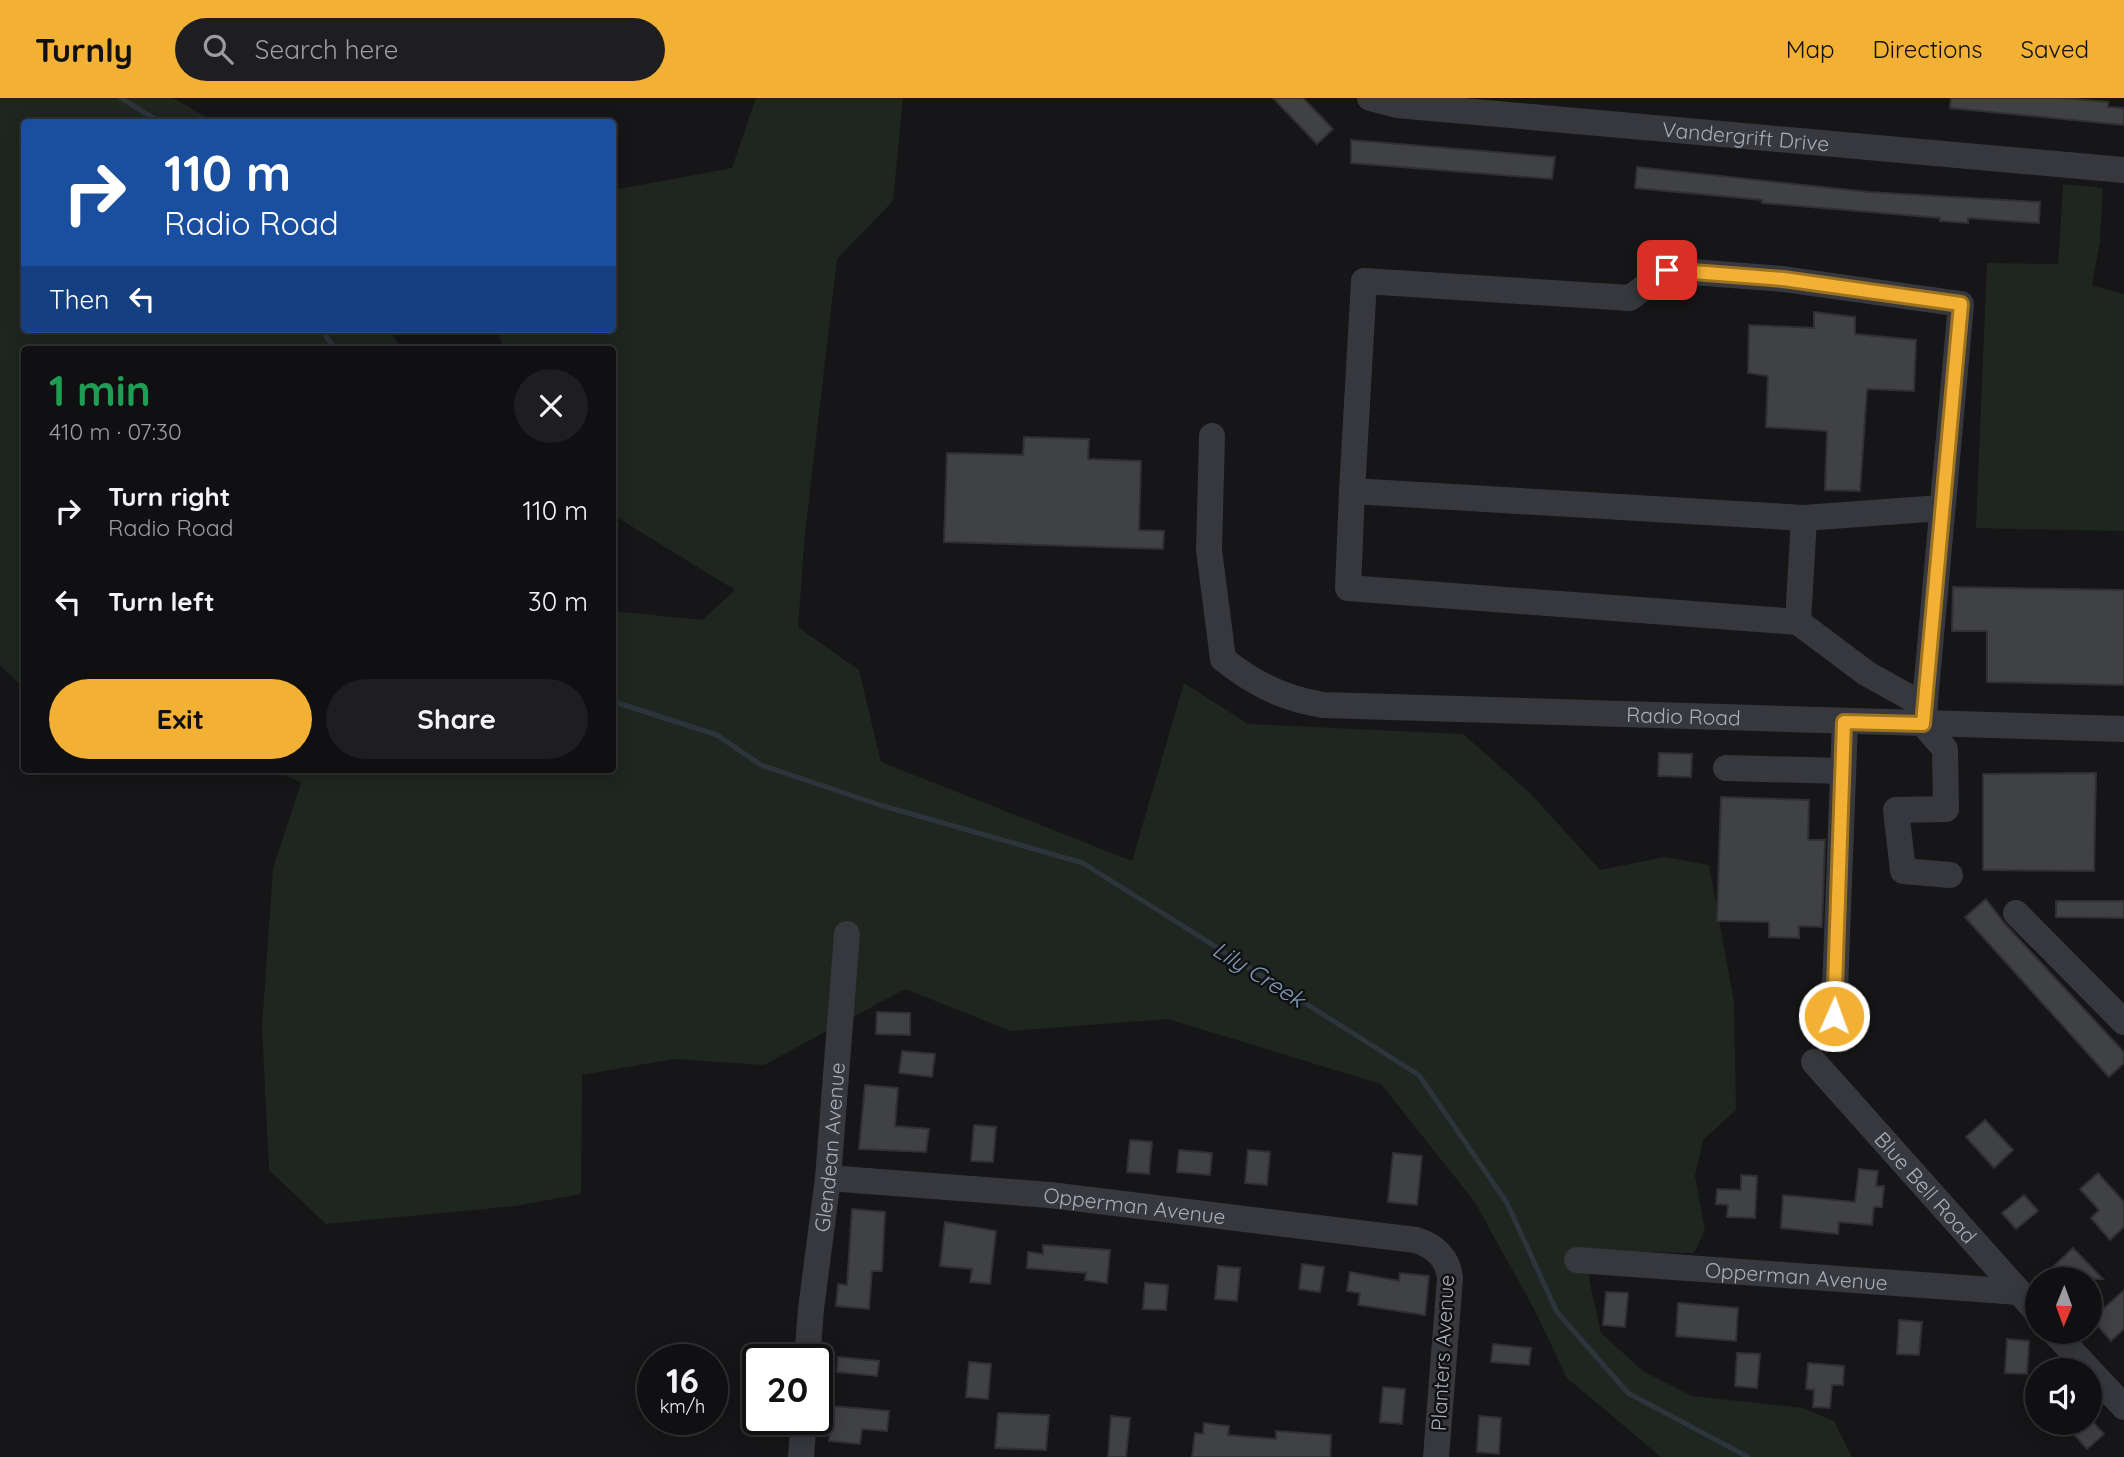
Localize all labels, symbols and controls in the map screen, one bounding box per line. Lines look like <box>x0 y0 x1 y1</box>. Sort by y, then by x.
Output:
search box <box>175 18 665 81</box>
text: Turnly <box>35 29 133 70</box>
icon: search <box>199 30 237 68</box>
text: Search here <box>255 33 398 66</box>
text: Map <box>1786 34 1835 64</box>
text: Directions <box>1873 34 1983 64</box>
text: Saved <box>2021 34 2089 64</box>
street label: Vandergrift Drive <box>1661 116 1830 157</box>
text: 110 m <box>164 142 291 203</box>
icon: right <box>49 147 140 238</box>
text: Radio Road <box>164 203 339 243</box>
pin <box>1637 240 1697 300</box>
icon: arrive <box>1648 251 1686 289</box>
icon: left <box>123 280 161 318</box>
text: Then <box>49 283 109 316</box>
text: 1 min <box>49 364 151 417</box>
button: close <box>514 369 588 443</box>
text: 410 m · 07:30 <box>49 417 182 446</box>
text: Turn right <box>108 480 230 513</box>
icon: right <box>49 492 87 530</box>
text: 110 m <box>522 494 588 527</box>
text: Radio Road <box>108 513 234 542</box>
icon: left <box>49 583 87 621</box>
text: Turn left <box>108 585 215 618</box>
text: 30 m <box>528 585 588 618</box>
button: Exit <box>49 679 312 759</box>
button: Share <box>326 679 588 759</box>
street label: Radio Road <box>1626 701 1741 731</box>
water label: Lily Creek <box>1208 934 1312 1015</box>
position arrow <box>1797 979 1871 1053</box>
street label: Glendean Avenue <box>808 1061 850 1234</box>
street label: Blue Bell Road <box>1869 1126 1982 1249</box>
street label: Opperman Avenue <box>1042 1181 1227 1229</box>
street label: Opperman Avenue <box>1704 1256 1889 1295</box>
north arrow <box>2025 1267 2102 1344</box>
map controls <box>2025 1267 2102 1435</box>
street label: Planters Avenue <box>1425 1274 1459 1432</box>
speed limit sign: 20 <box>742 1344 833 1435</box>
text: 16 <box>666 1358 699 1402</box>
button: sound <box>2025 1358 2102 1435</box>
text: km/h <box>660 1395 705 1418</box>

